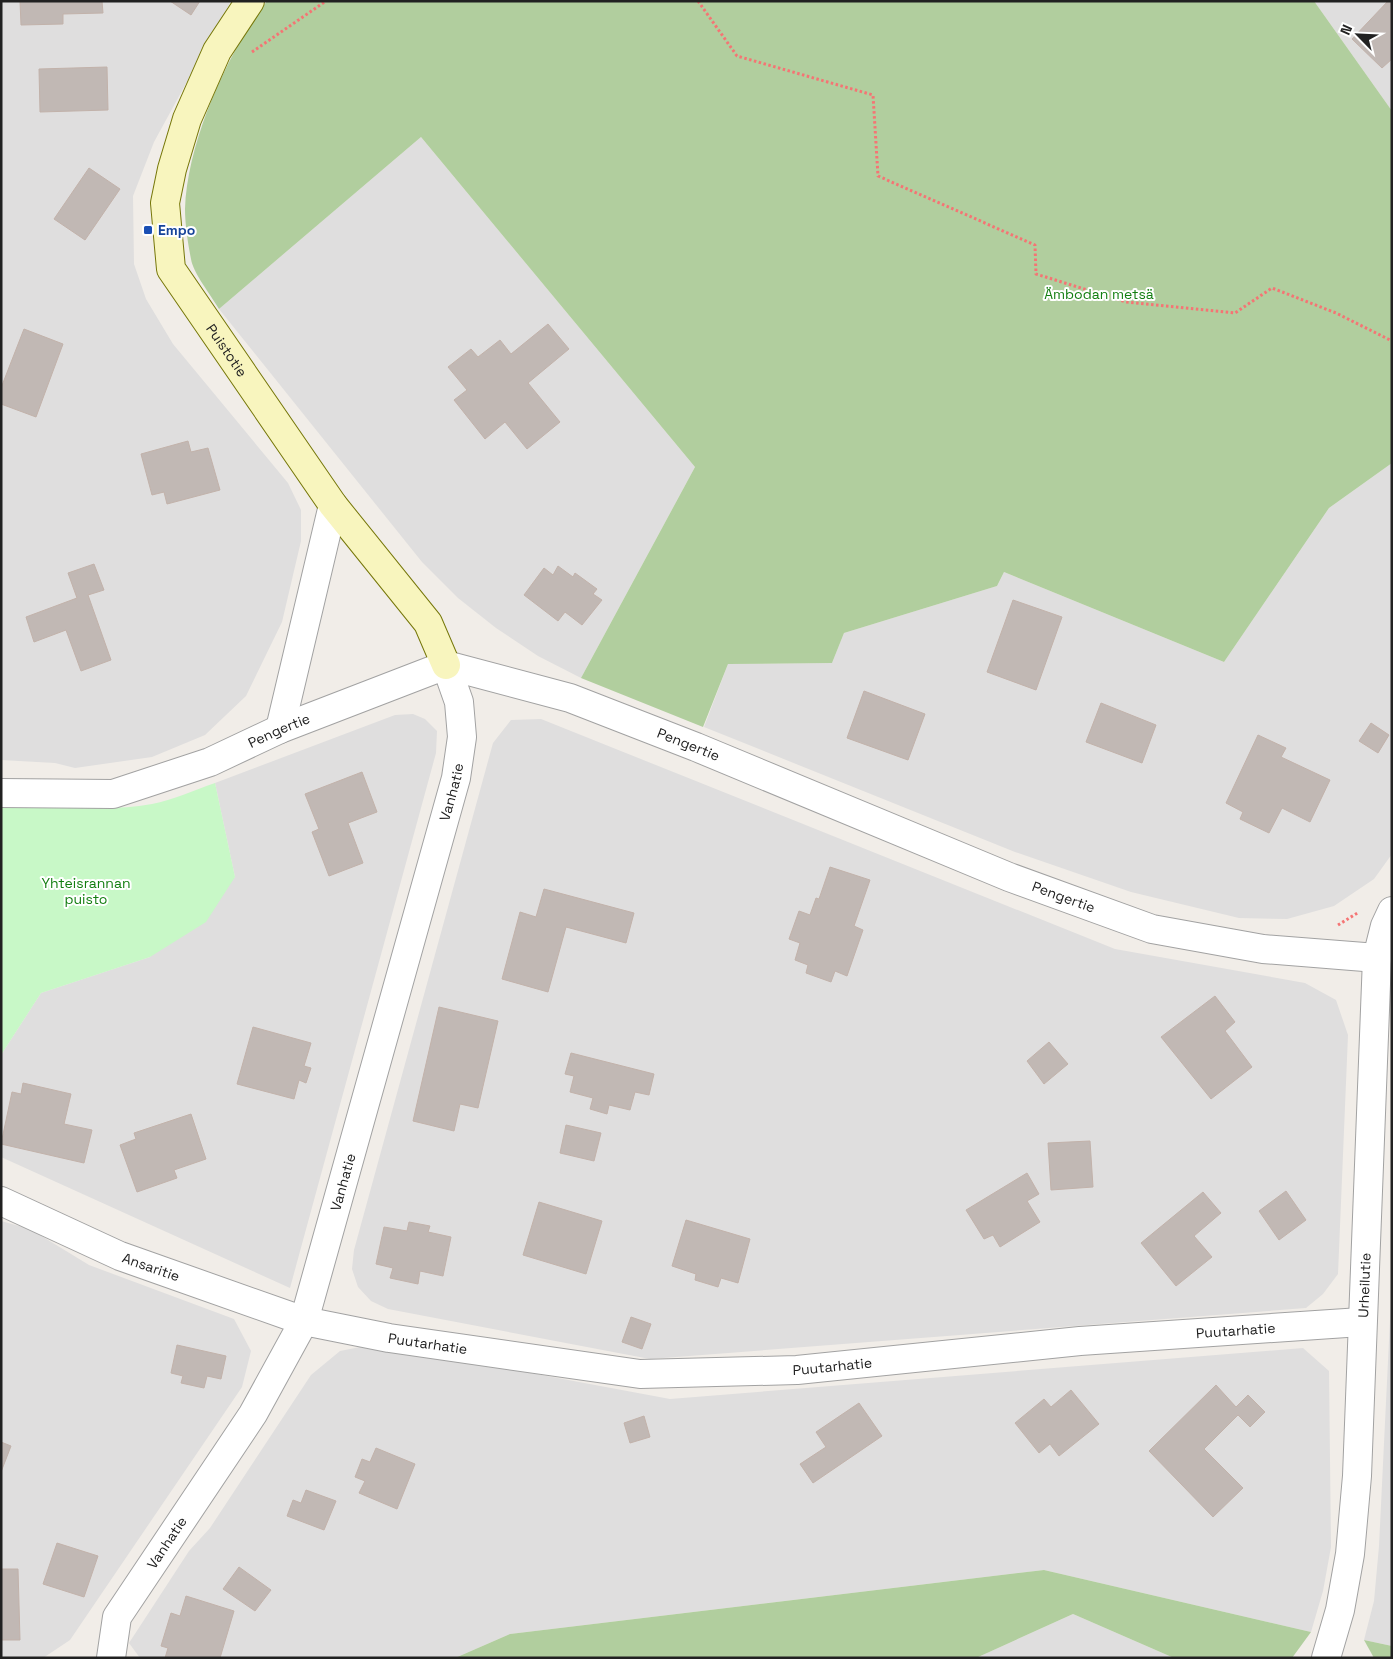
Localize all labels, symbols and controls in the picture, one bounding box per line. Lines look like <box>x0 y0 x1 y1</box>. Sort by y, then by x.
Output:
north arrow <box>1333 10 1383 60</box>
text: N <box>1336 22 1356 38</box>
place label: Empo <box>158 221 195 239</box>
marker: Empo <box>142 224 154 236</box>
park label: Ämbodan metsä <box>1044 285 1154 303</box>
street label: Puistotie <box>202 320 251 380</box>
street label: Pengertie <box>245 709 313 752</box>
street label: Pengertie <box>655 724 723 765</box>
street label: Vanhatie <box>435 762 467 823</box>
park label: Yhteisrannan puisto <box>41 874 131 908</box>
street label: Pengertie <box>1030 877 1098 917</box>
street label: Vanhatie <box>326 1151 360 1213</box>
street label: Ansaritie <box>120 1249 182 1285</box>
street label: Urheilutie <box>1354 1252 1375 1318</box>
street label: Puutarhatie <box>1195 1319 1276 1342</box>
street label: Puutarhatie <box>387 1329 468 1358</box>
street label: Puutarhatie <box>792 1353 873 1379</box>
street label: Vanhatie <box>143 1513 191 1572</box>

